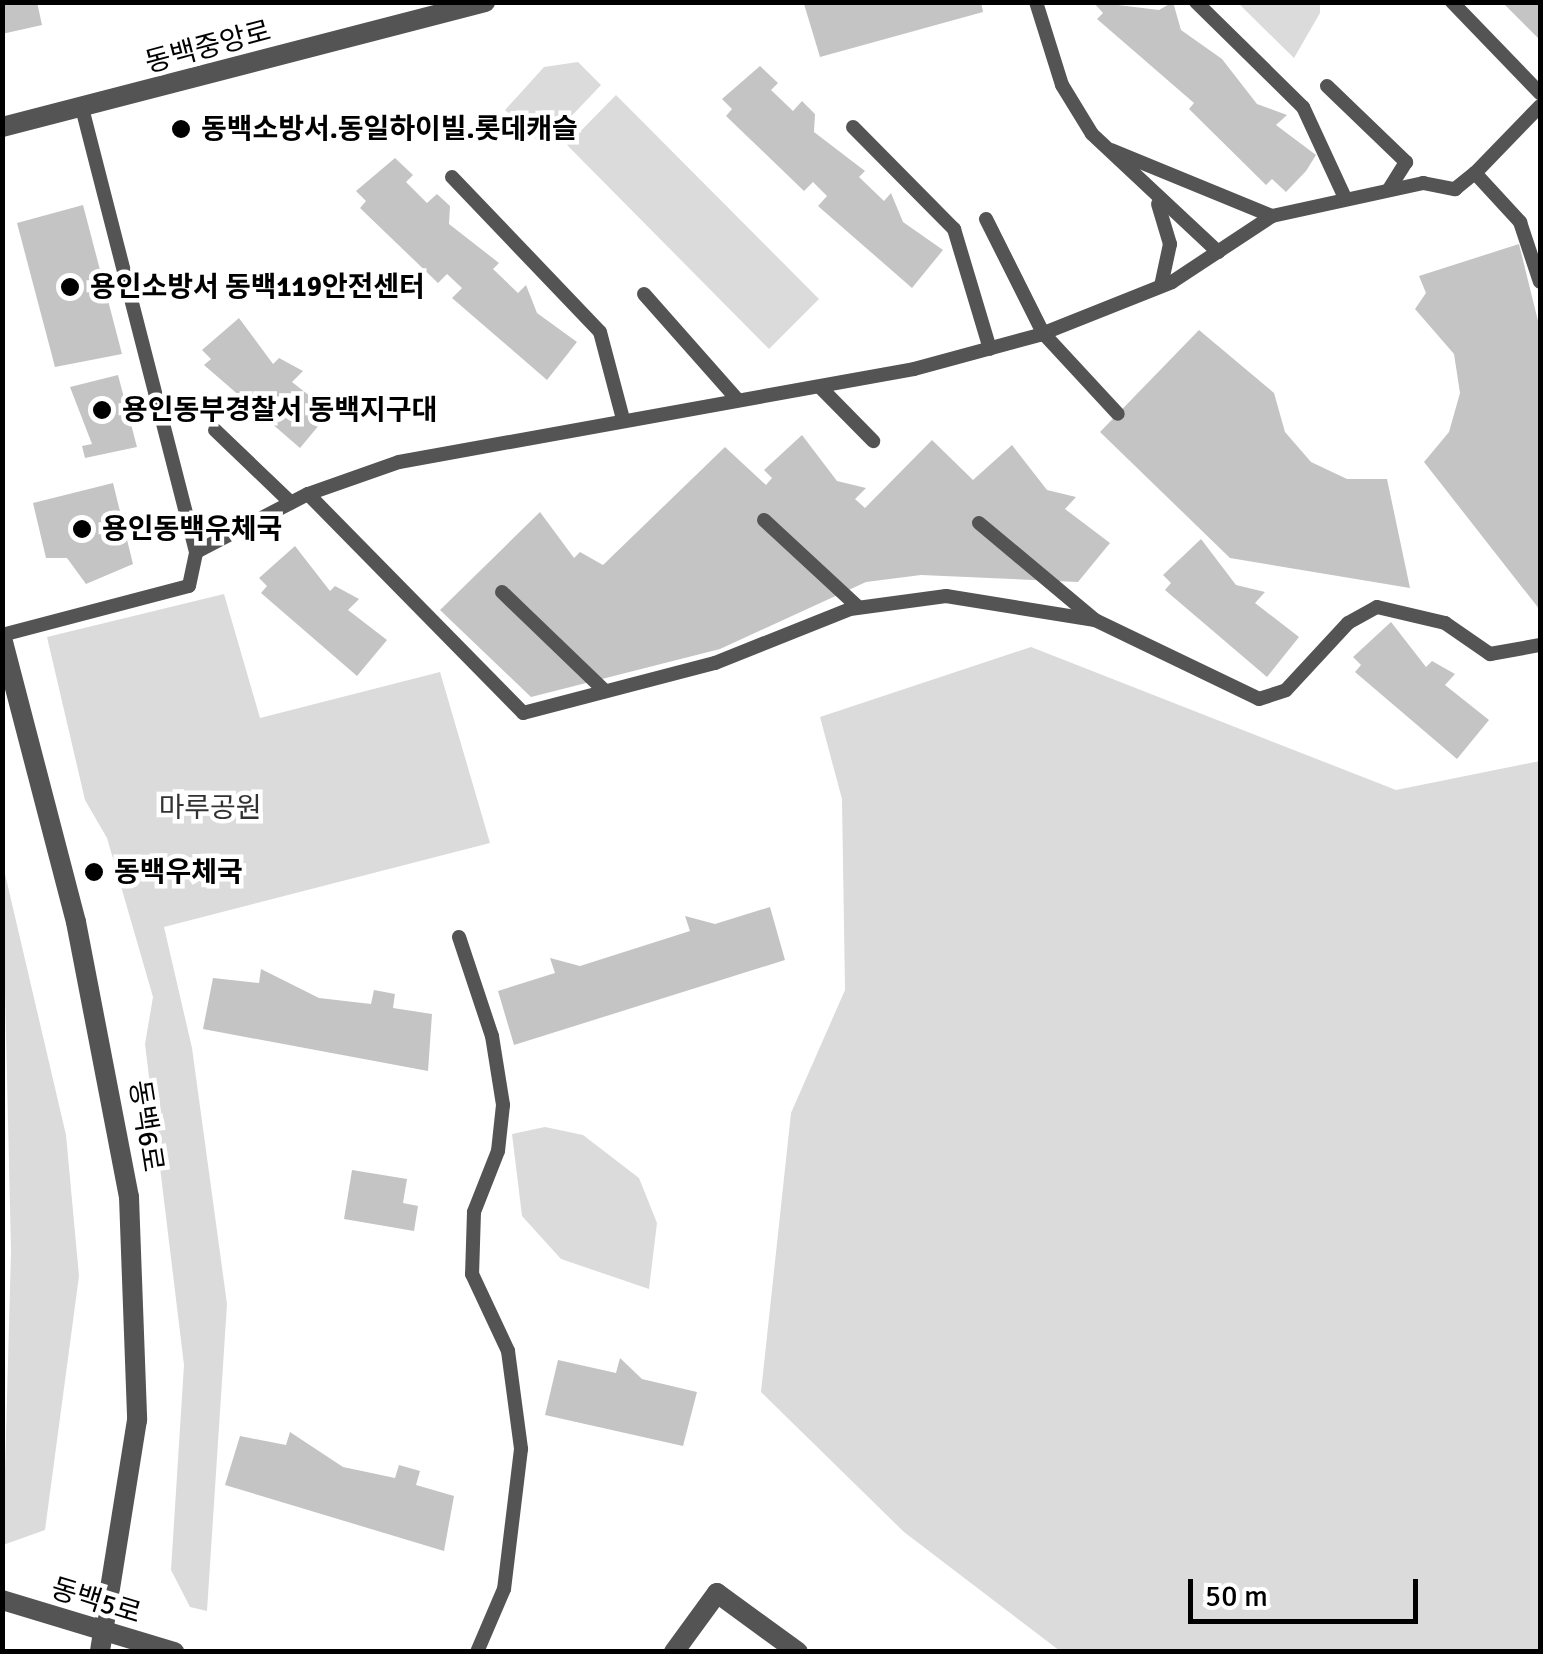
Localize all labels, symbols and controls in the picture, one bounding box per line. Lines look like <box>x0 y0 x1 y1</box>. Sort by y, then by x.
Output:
street label: 동백중앙로 <box>141 14 275 80</box>
place label: 동백소방서.동일하이빌.롯데캐슬 <box>201 112 578 146</box>
marker: 동백소방서.동일하이빌.롯데캐슬 <box>170 118 192 140</box>
place label: 용인소방서 동백119안전센터 <box>90 270 425 304</box>
marker: 용인소방서 동백119안전센터 <box>59 276 81 298</box>
place label: 용인동부경찰서 동백지구대 <box>122 393 437 427</box>
marker: 용인동부경찰서 동백지구대 <box>91 399 113 421</box>
place label: 용인동백우체국 <box>102 512 282 546</box>
marker: 용인동백우체국 <box>71 518 93 540</box>
park label: 마루공원 <box>158 791 262 825</box>
place label: 동백우체국 <box>114 855 243 889</box>
marker: 동백우체국 <box>83 861 105 883</box>
street label: 동백6로 <box>122 1078 170 1174</box>
scale bar <box>1193 1559 1423 1621</box>
street label: 동백5로 <box>47 1571 145 1631</box>
text: 50 m <box>1205 1578 1268 1615</box>

